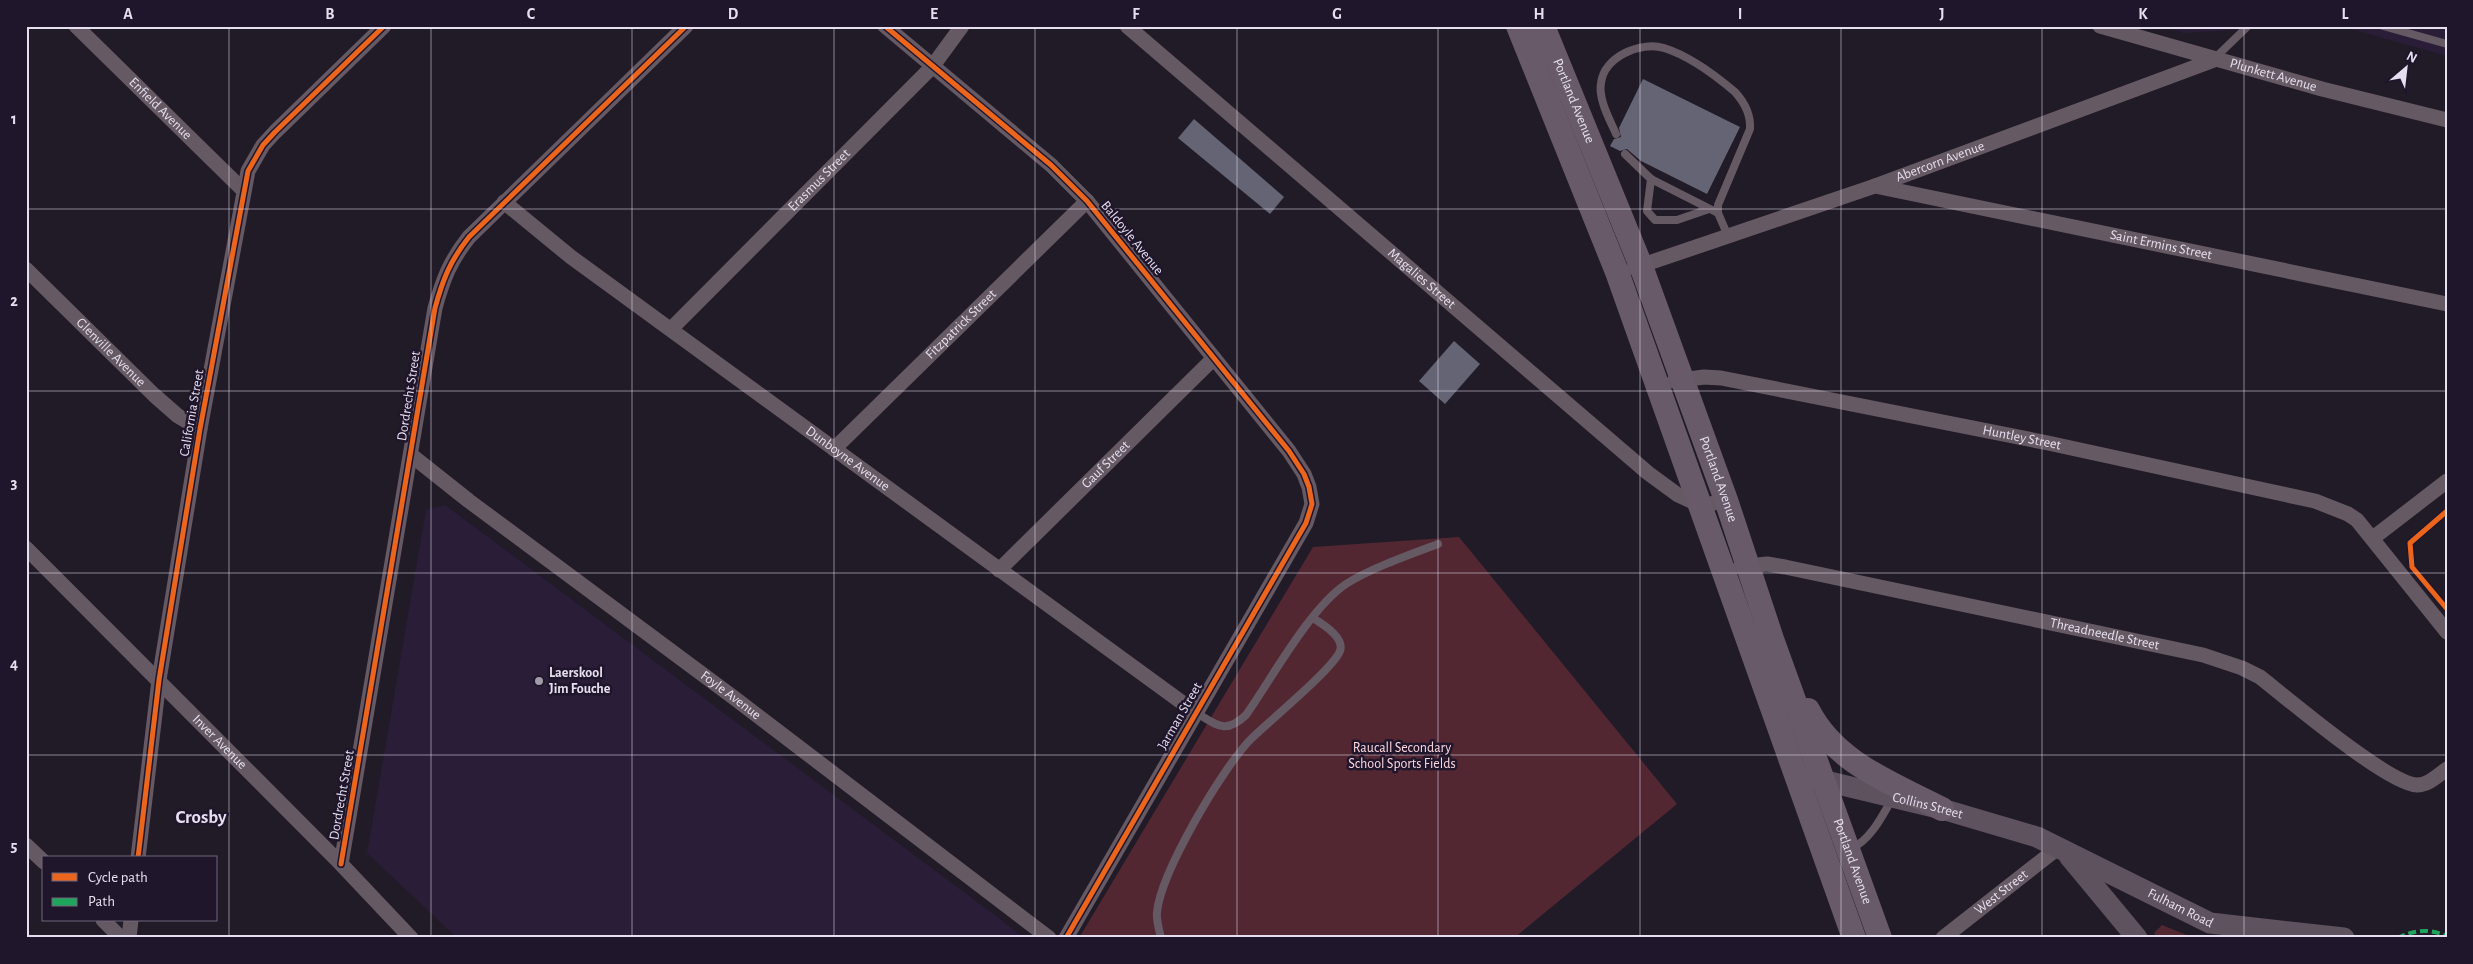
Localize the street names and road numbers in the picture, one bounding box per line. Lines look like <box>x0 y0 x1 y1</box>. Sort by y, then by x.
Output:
street label: Plunkett Avenue <box>2228 56 2318 94</box>
street label: Portland Avenue <box>1550 57 1597 145</box>
street label: Enfield Avenue <box>126 75 194 142</box>
street label: Abercorn Avenue <box>1894 139 1986 185</box>
street label: Erasmus Street <box>785 146 853 214</box>
street label: Baldoyle Avenue <box>1098 198 1166 278</box>
street label: Saint Ermins Street <box>2109 228 2214 262</box>
street label: Magalies Street <box>1385 246 1458 312</box>
street label: Fitzpatrick Street <box>923 287 1000 362</box>
street label: Glenville Avenue <box>73 316 148 389</box>
street label: Dordrecht Street <box>395 349 423 442</box>
street label: California Street <box>177 368 207 458</box>
street label: Huntley Street <box>1982 423 2063 453</box>
street label: Dunboyne Avenue <box>803 424 892 494</box>
street label: Portland Avenue <box>1696 434 1740 524</box>
street label: Gauf Street <box>1079 438 1133 491</box>
street label: Threadneedle Street <box>2049 616 2161 653</box>
street label: Foyle Avenue <box>698 668 763 722</box>
street label: Jarman Street <box>1155 680 1205 752</box>
street label: Inver Avenue <box>190 712 249 772</box>
street label: Dordrecht Street <box>327 749 357 841</box>
street label: Collins Street <box>1891 790 1965 822</box>
street label: Portland Avenue <box>1830 817 1874 906</box>
street label: West Street <box>1972 867 2031 917</box>
street label: Fulham Road <box>2145 886 2215 930</box>

